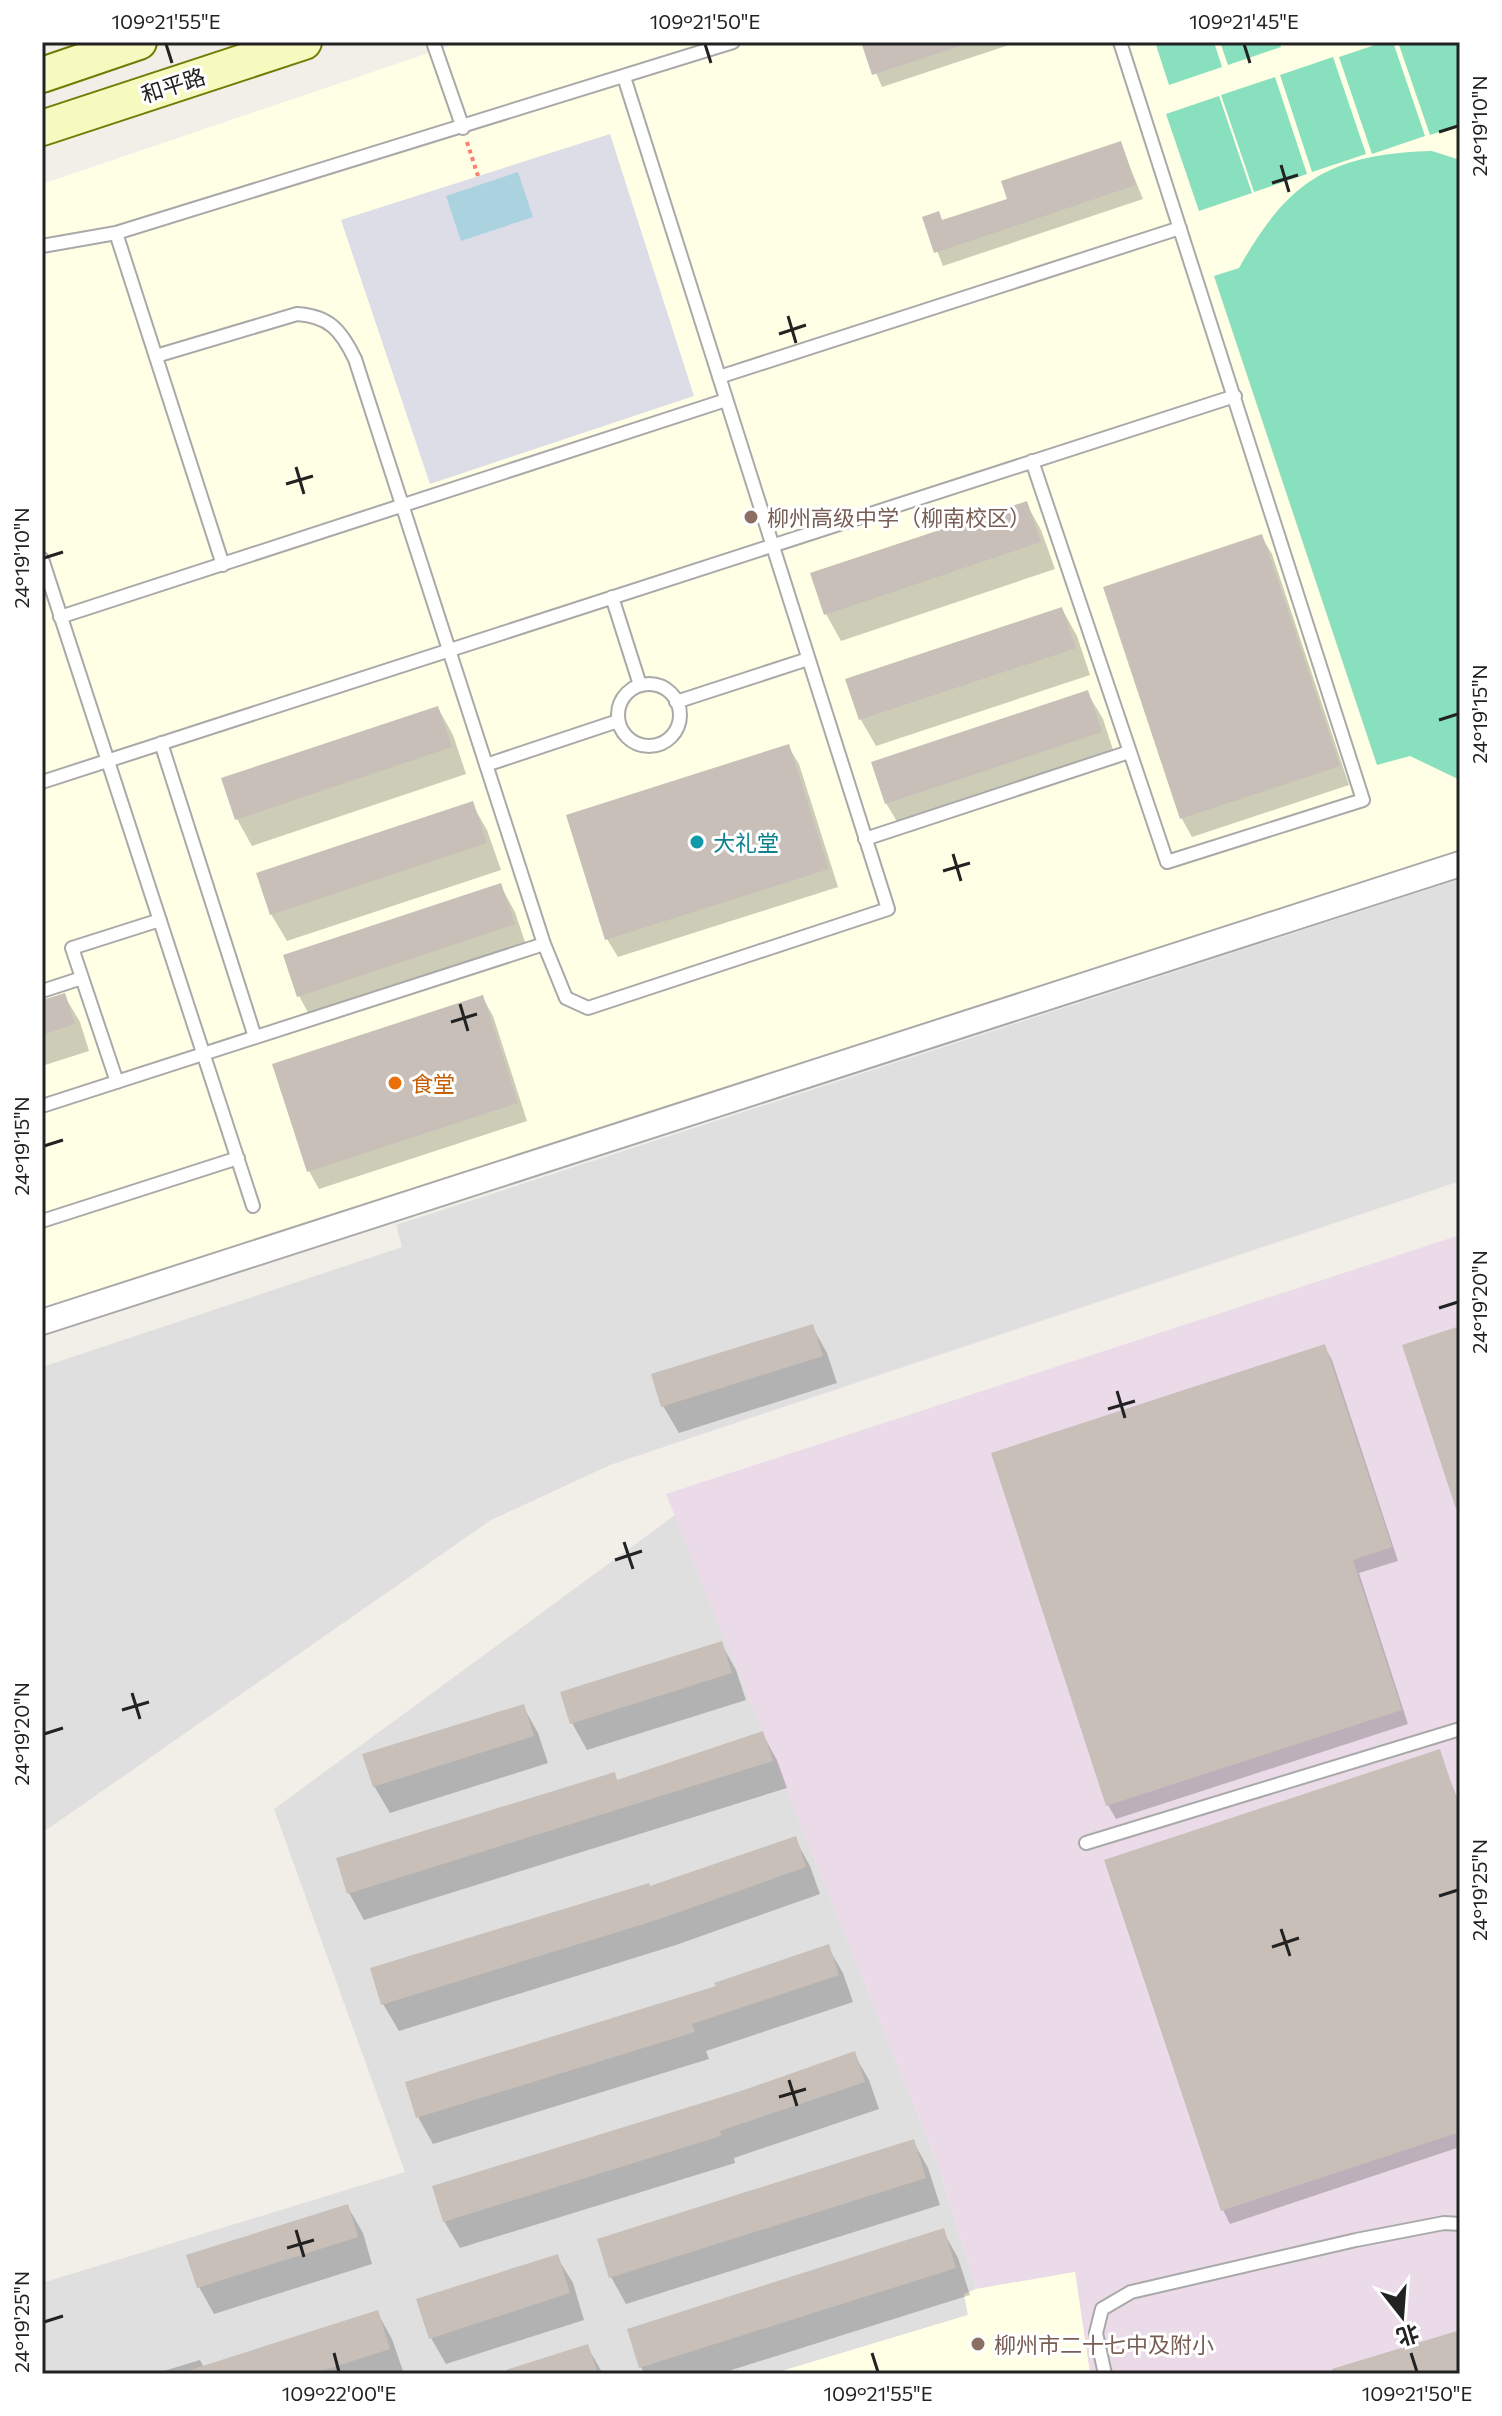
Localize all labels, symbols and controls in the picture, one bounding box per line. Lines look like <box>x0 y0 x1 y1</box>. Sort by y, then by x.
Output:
text: 109°21'55"E <box>111 9 221 33</box>
text: 109°21'50"E <box>650 9 760 33</box>
text: 109°21'45"E <box>1189 9 1299 33</box>
street label: 和平路 <box>137 62 209 108</box>
text: 24°19'10"N <box>1467 76 1491 176</box>
place label: 柳州高级中学（柳南校区） <box>767 504 1031 531</box>
text: 24°19'10"N <box>9 508 33 608</box>
marker: 柳州高级中学（柳南校区） <box>742 508 760 526</box>
text: 24°19'15"N <box>1467 664 1491 764</box>
place label: 大礼堂 <box>713 829 779 856</box>
marker: 大礼堂 <box>688 833 706 851</box>
place label: 食堂 <box>411 1070 455 1097</box>
marker: 食堂 <box>386 1074 404 1092</box>
text: 24°19'15"N <box>9 1096 33 1196</box>
text: 24°19'20"N <box>1467 1250 1491 1354</box>
text: 24°19'20"N <box>9 1682 33 1786</box>
text: 24°19'25"N <box>1467 1839 1491 1941</box>
text: 24°19'25"N <box>9 2271 33 2373</box>
north arrow <box>1362 2276 1442 2356</box>
text: 北 <box>1394 2319 1422 2352</box>
place label: 柳州市二十七中及附小 <box>994 2331 1214 2358</box>
marker: 柳州市二十七中及附小 <box>969 2335 987 2353</box>
text: 109°22'00"E <box>282 2381 396 2405</box>
text: 109°21'55"E <box>823 2381 933 2405</box>
text: 109°21'50"E <box>1362 2381 1472 2405</box>

